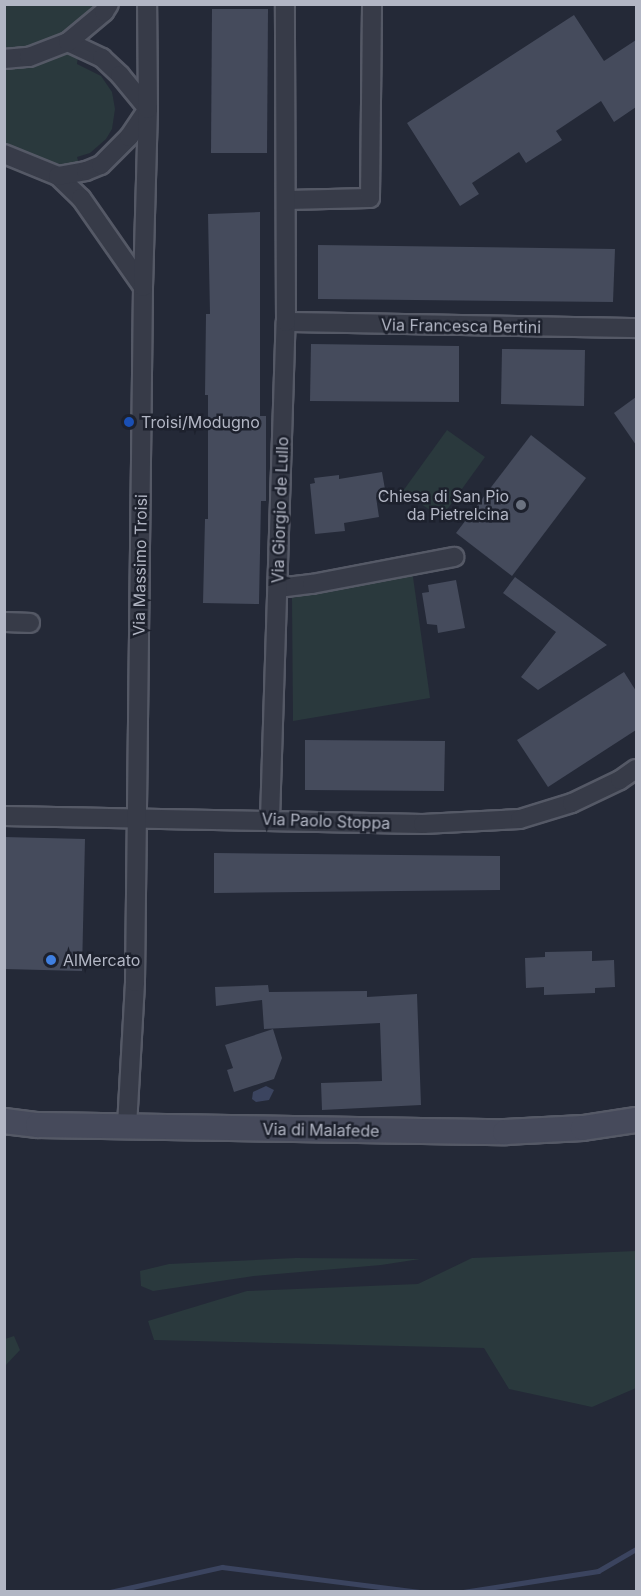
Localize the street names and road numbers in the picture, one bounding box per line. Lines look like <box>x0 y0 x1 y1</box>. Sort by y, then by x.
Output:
street label: Via Francesca Bertini <box>381 315 541 337</box>
street label: Via Giorgio de Lullo <box>268 436 292 584</box>
street label: Via Massimo Troisi <box>129 494 151 636</box>
street label: Via Paolo Stoppa <box>261 809 391 833</box>
street label: Via di Malafede <box>262 1119 380 1141</box>

